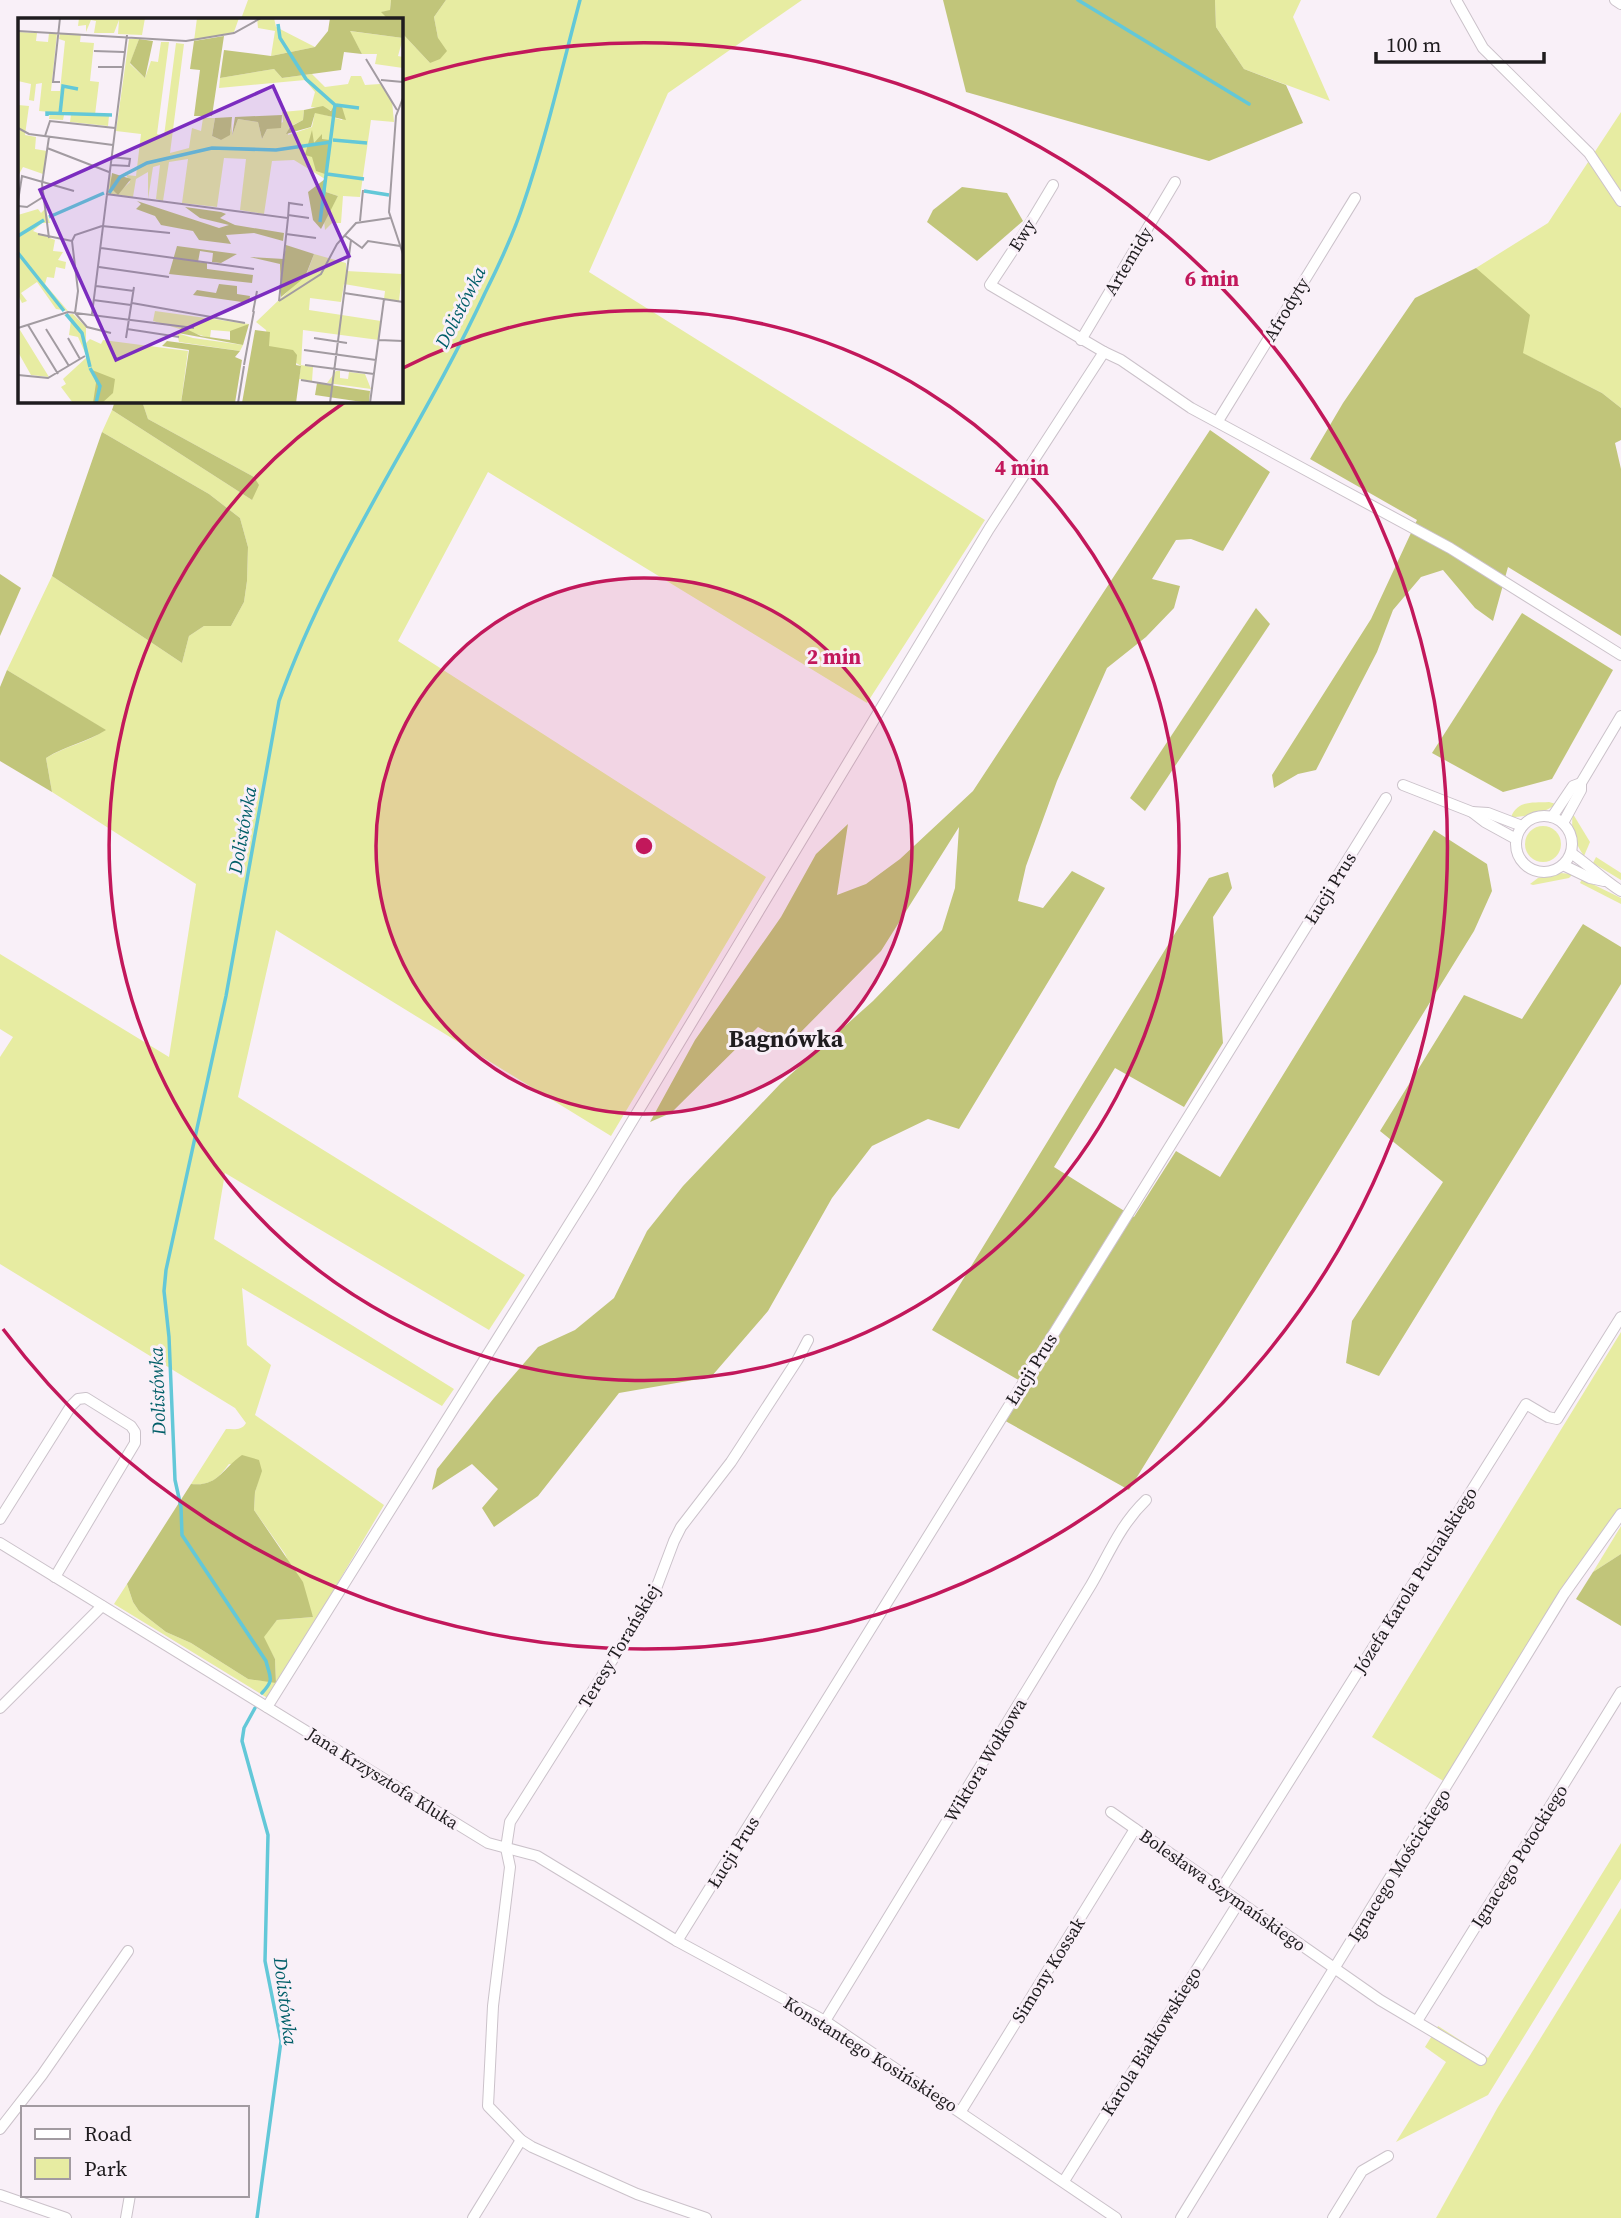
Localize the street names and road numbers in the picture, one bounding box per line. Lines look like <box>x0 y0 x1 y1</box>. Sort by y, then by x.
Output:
street label: Ewy <box>1002 213 1042 256</box>
street label: Artemidy <box>1098 221 1159 300</box>
street label: Afrodyty <box>1257 272 1315 345</box>
street label: Łucji Prus <box>1298 847 1362 929</box>
street label: Łucji Prus <box>999 1328 1063 1410</box>
street label: Józefa Karola Puchalskiego <box>1347 1482 1483 1679</box>
street label: Teresy Torańskiej <box>572 1579 666 1713</box>
street label: Wiktora Wołkowa <box>938 1692 1033 1827</box>
street label: Jana Krzysztofa Kluka <box>301 1721 464 1835</box>
street label: Ignacego Potockiego <box>1465 1779 1573 1932</box>
street label: Ignacego Mościckiego <box>1342 1783 1456 1947</box>
street label: Łucji Prus <box>701 1811 765 1893</box>
street label: Bolesława Szymańskiego <box>1135 1823 1311 1957</box>
street label: Simony Kossak <box>1005 1912 1091 2028</box>
street label: Karola Białkowskiego <box>1095 1961 1207 2120</box>
street label: Konstantego Kosińskiego <box>779 1990 963 2118</box>

